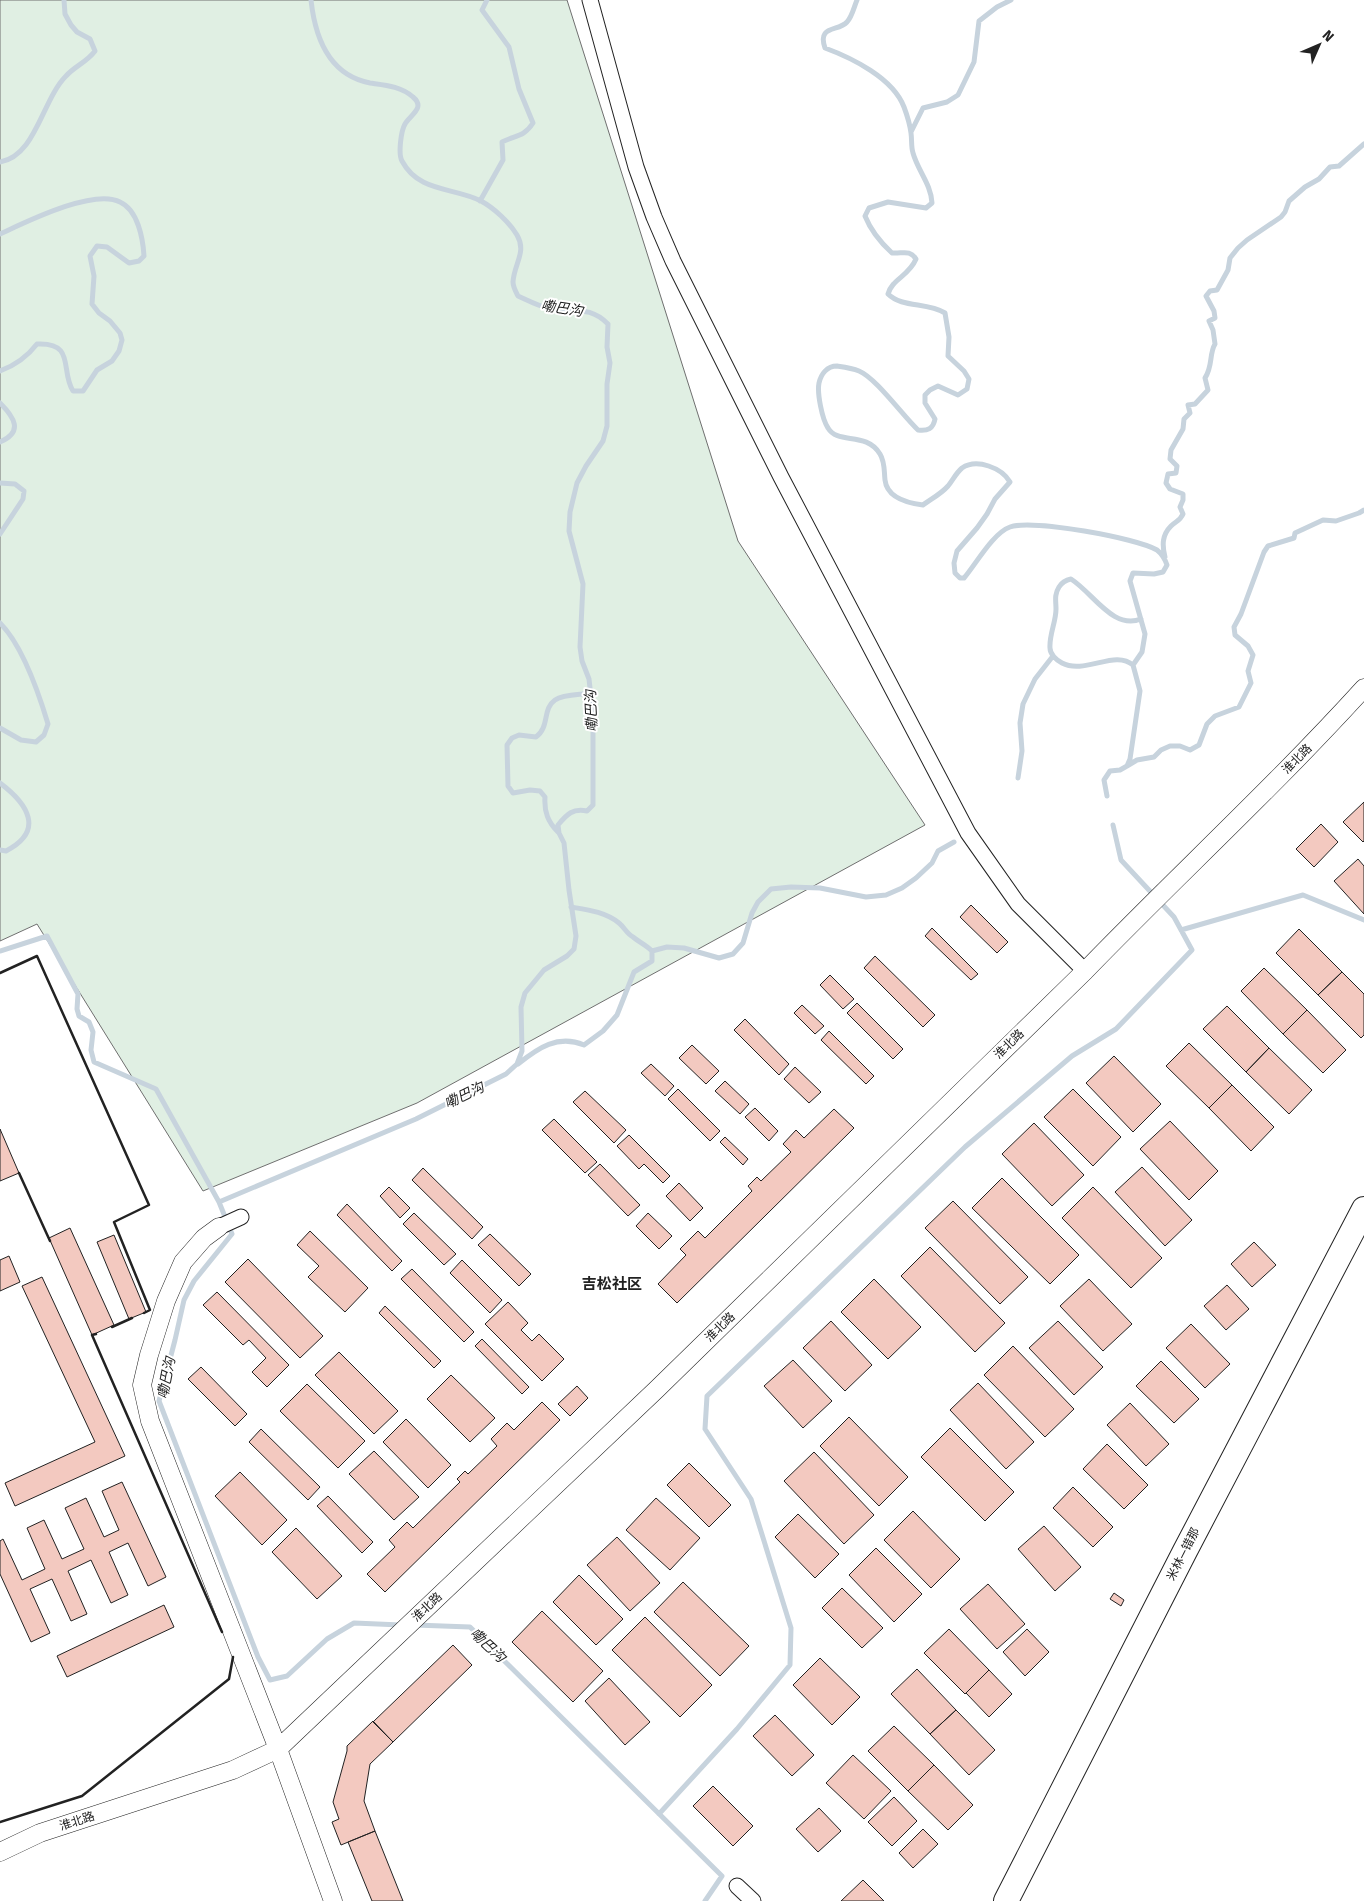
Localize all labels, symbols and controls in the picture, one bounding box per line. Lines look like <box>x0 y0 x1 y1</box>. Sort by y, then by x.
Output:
north arrow <box>1294 20 1344 70</box>
text: N <box>1319 27 1337 45</box>
water label: 嘞巴沟 <box>540 297 586 320</box>
water label: 嘞巴沟 <box>582 688 601 732</box>
street label: 淮北路 <box>1279 741 1315 777</box>
street label: 淮北路 <box>991 1026 1027 1062</box>
water label: 嘞巴沟 <box>442 1078 489 1112</box>
district label: 吉松社区 <box>582 1275 642 1293</box>
street label: 淮北路 <box>702 1309 738 1345</box>
water label: 嘞巴沟 <box>154 1354 179 1400</box>
street label: 米林—错那 <box>1164 1525 1202 1583</box>
street label: 淮北路 <box>409 1590 445 1624</box>
water label: 嘞巴沟 <box>467 1625 510 1667</box>
street label: 淮北路 <box>58 1809 96 1833</box>

